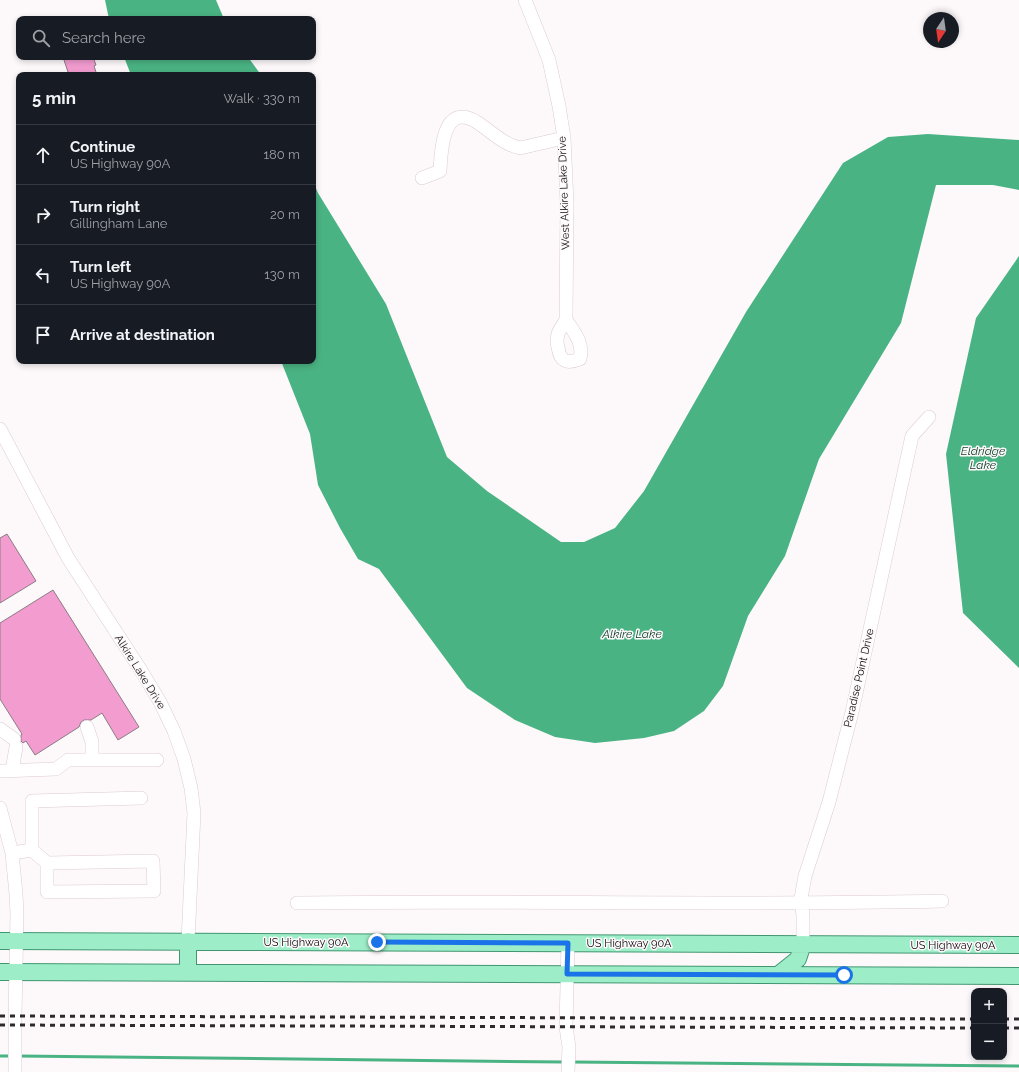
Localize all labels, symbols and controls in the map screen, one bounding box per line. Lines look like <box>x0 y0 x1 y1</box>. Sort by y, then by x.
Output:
north arrow <box>923 12 959 48</box>
search box <box>16 16 316 60</box>
icon: search <box>30 27 52 49</box>
text: Search here <box>62 29 145 47</box>
text: 5 min <box>32 88 76 108</box>
text: Walk · 330 m <box>223 91 300 106</box>
street label: West Alkire Lake Drive <box>556 135 572 250</box>
text: Continue <box>70 138 135 156</box>
icon: ahead <box>32 144 54 166</box>
text: 180 m <box>264 147 300 162</box>
text: US Highway 90A <box>70 156 170 171</box>
text: Turn right <box>70 198 140 216</box>
icon: right <box>32 204 54 226</box>
text: 20 m <box>270 207 300 222</box>
text: Gillingham Lane <box>70 216 167 231</box>
text: Turn left <box>70 258 131 276</box>
icon: left <box>32 264 54 286</box>
text: 130 m <box>264 267 300 282</box>
text: US Highway 90A <box>70 276 170 291</box>
icon: arrive <box>32 324 54 346</box>
text: Arrive at destination <box>70 326 215 344</box>
water label: Eldridge Lake <box>961 444 1006 472</box>
water label: Alkire Lake <box>601 627 662 641</box>
street label: Paradise Point Drive <box>841 627 877 729</box>
street label: Alkire Lake Drive <box>112 632 168 712</box>
route end <box>368 933 386 951</box>
street label: US Highway 90A <box>264 936 349 949</box>
street label: US Highway 90A <box>587 937 672 950</box>
street label: US Highway 90A <box>911 939 996 952</box>
route start <box>835 966 853 984</box>
map controls <box>971 988 1007 1060</box>
button: + <box>971 988 1007 1024</box>
button: − <box>971 1024 1007 1060</box>

